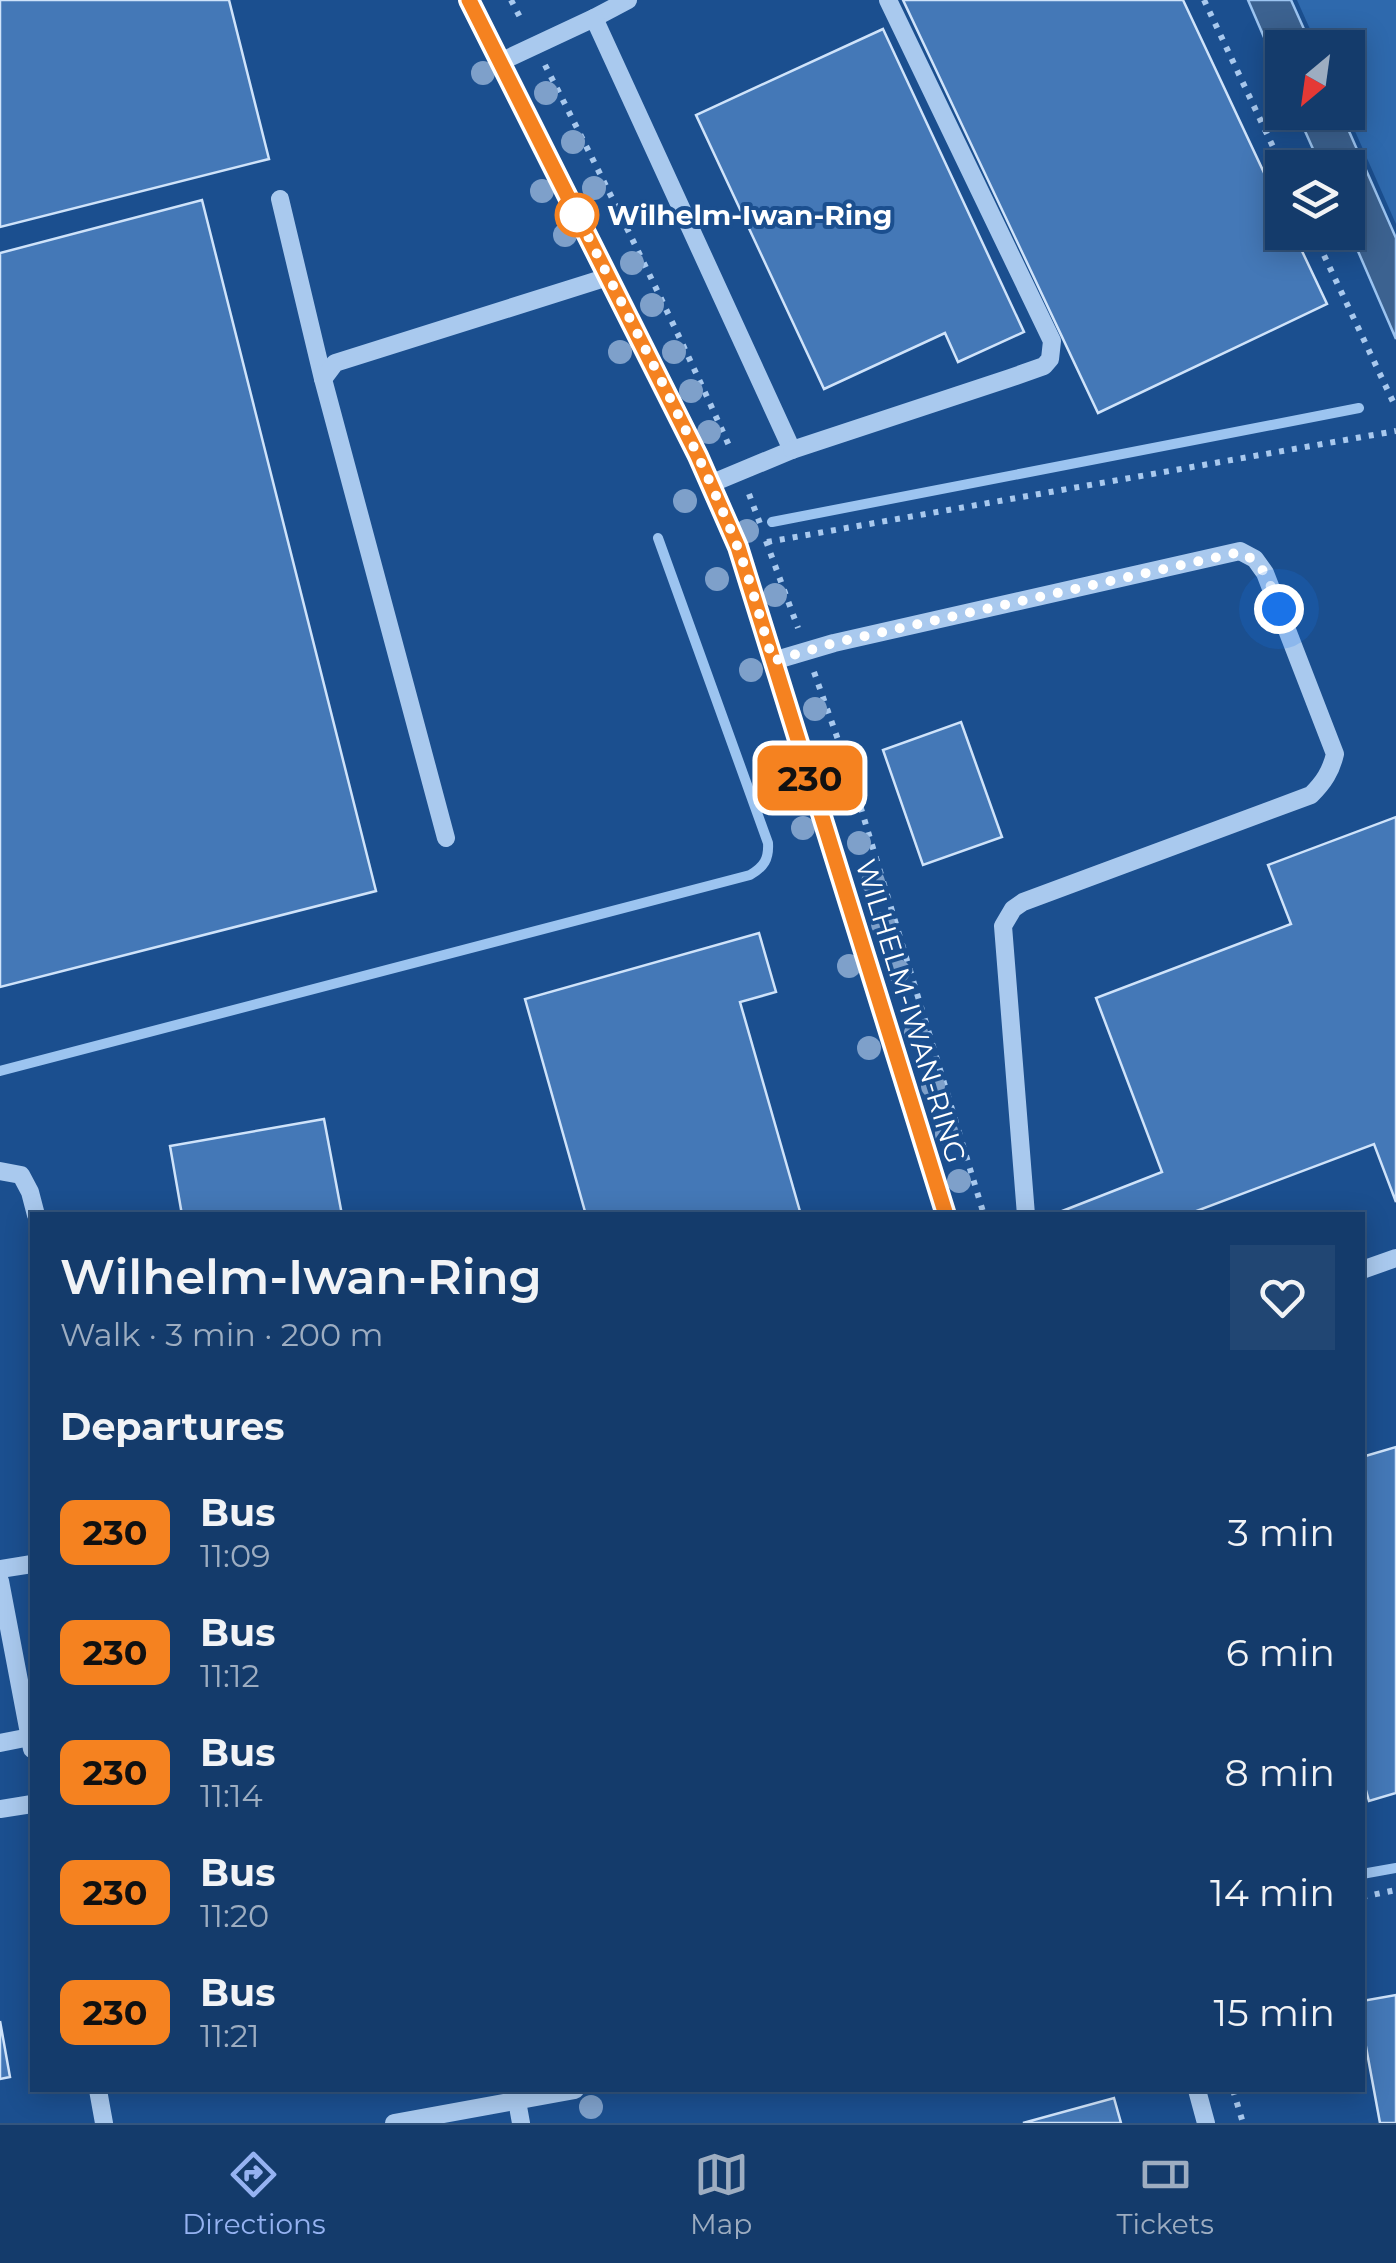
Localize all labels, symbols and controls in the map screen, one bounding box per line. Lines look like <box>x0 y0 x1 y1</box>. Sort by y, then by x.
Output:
north arrow <box>1265 30 1365 130</box>
map controls <box>1265 30 1365 250</box>
button: layers <box>1265 150 1365 250</box>
marker: Wilhelm-Iwan-Ring <box>556 194 598 236</box>
place label: Wilhelm-Iwan-Ring <box>607 198 892 232</box>
your location <box>1254 584 1304 634</box>
line badge: 230 <box>752 746 868 810</box>
text: 230 <box>777 757 843 800</box>
street label: WILHELM-IWAN-RING <box>849 855 973 1167</box>
button: heart <box>1230 1245 1335 1350</box>
text: Wilhelm-Iwan-Ring <box>60 1248 542 1306</box>
text: Walk · 3 min · 200 m <box>60 1315 384 1354</box>
text: Departures <box>60 1403 284 1450</box>
text: Bus <box>200 1489 275 1536</box>
text: 3 min <box>1227 1509 1335 1556</box>
text: 230 <box>82 1511 148 1554</box>
text: 11:09 <box>200 1536 271 1575</box>
text: Bus <box>200 1609 275 1656</box>
text: 6 min <box>1226 1629 1335 1676</box>
text: 230 <box>82 1631 148 1674</box>
text: 11:12 <box>200 1656 260 1695</box>
text: Bus <box>200 1729 275 1776</box>
text: 8 min <box>1225 1749 1335 1796</box>
text: 230 <box>82 1751 148 1794</box>
text: 11:14 <box>200 1776 263 1815</box>
text: Bus <box>200 1849 275 1896</box>
text: 14 min <box>1210 1869 1335 1916</box>
text: 230 <box>82 1871 148 1914</box>
text: 11:20 <box>200 1896 269 1935</box>
text: Bus <box>200 1969 275 2016</box>
text: 15 min <box>1214 1989 1335 2036</box>
text: 230 <box>82 1991 148 2034</box>
text: 11:21 <box>200 2016 260 2055</box>
tab: Directions <box>182 2147 326 2241</box>
tab: Map <box>690 2147 752 2241</box>
tab: Tickets <box>1117 2147 1214 2241</box>

